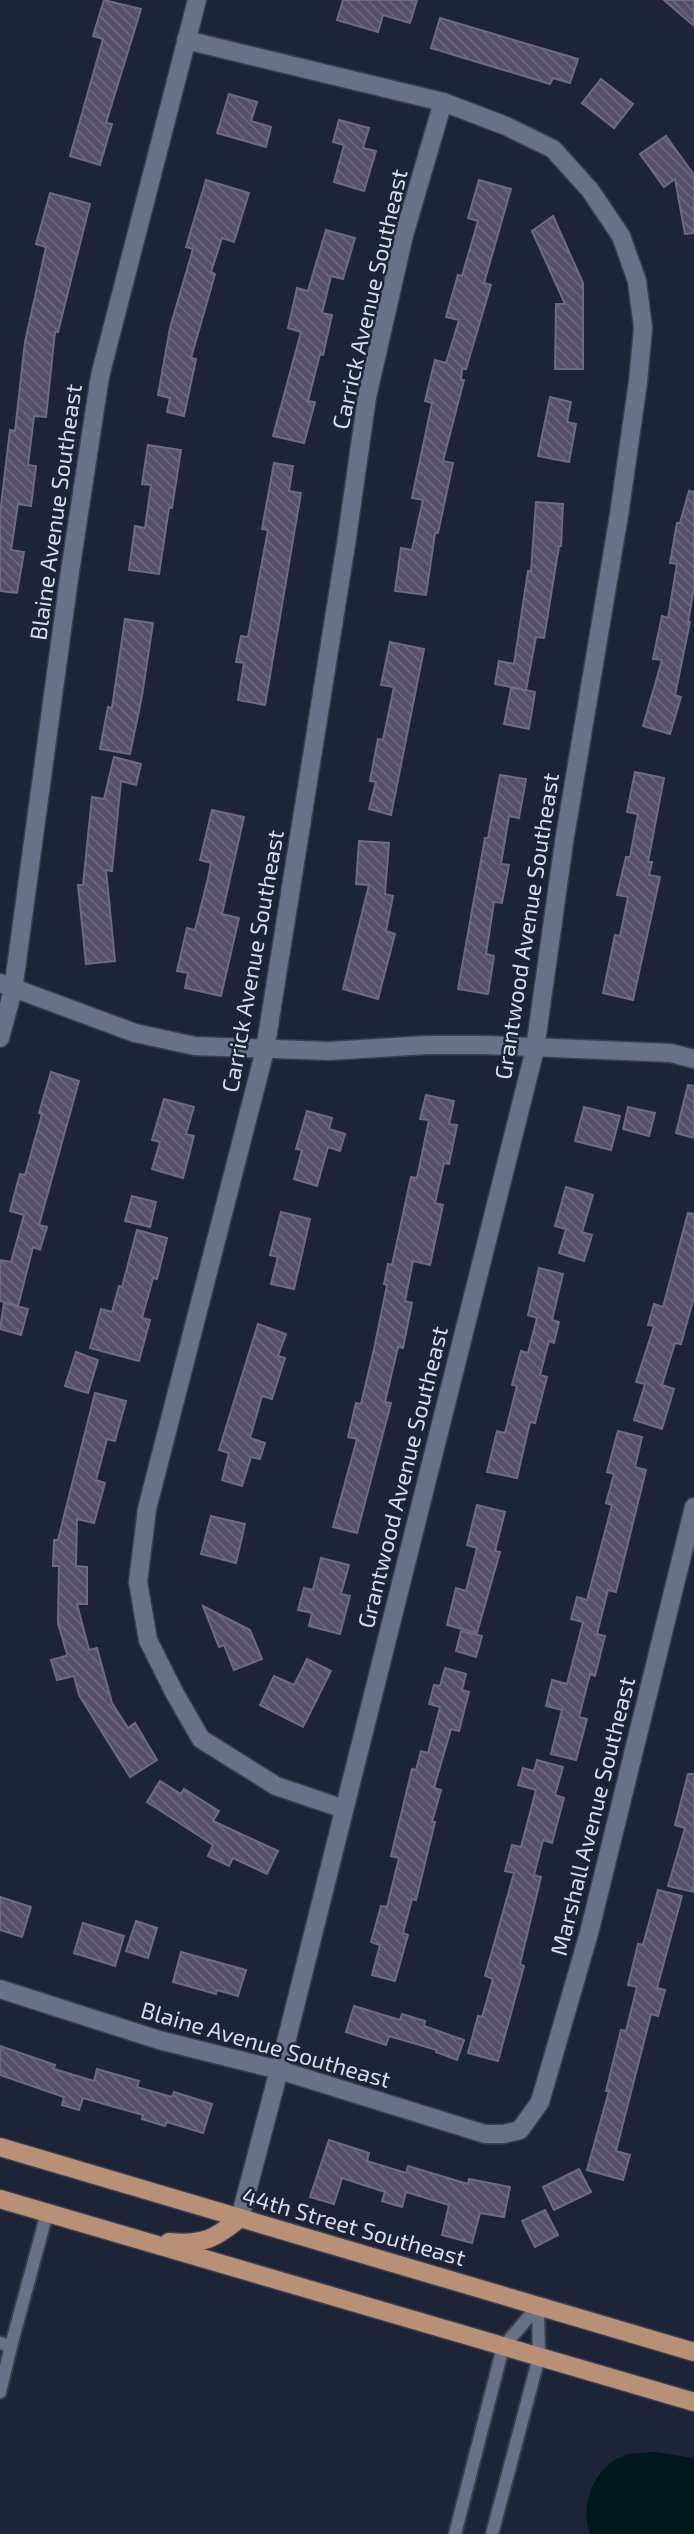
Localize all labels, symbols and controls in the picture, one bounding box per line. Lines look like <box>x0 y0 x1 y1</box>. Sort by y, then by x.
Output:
street label: Carrick Avenue Southeast <box>325 166 413 432</box>
street label: Blaine Avenue Southeast <box>23 382 87 642</box>
street label: Grantwood Avenue Southeast <box>488 770 564 1081</box>
street label: Carrick Avenue Southeast <box>215 827 289 1094</box>
street label: Grantwood Avenue Southeast <box>351 1323 453 1631</box>
street label: Marshall Avenue Southeast <box>544 1674 640 1958</box>
street label: Blaine Avenue Southeast <box>138 1995 394 2093</box>
street label: 44th Street Southeast <box>239 2181 469 2271</box>

